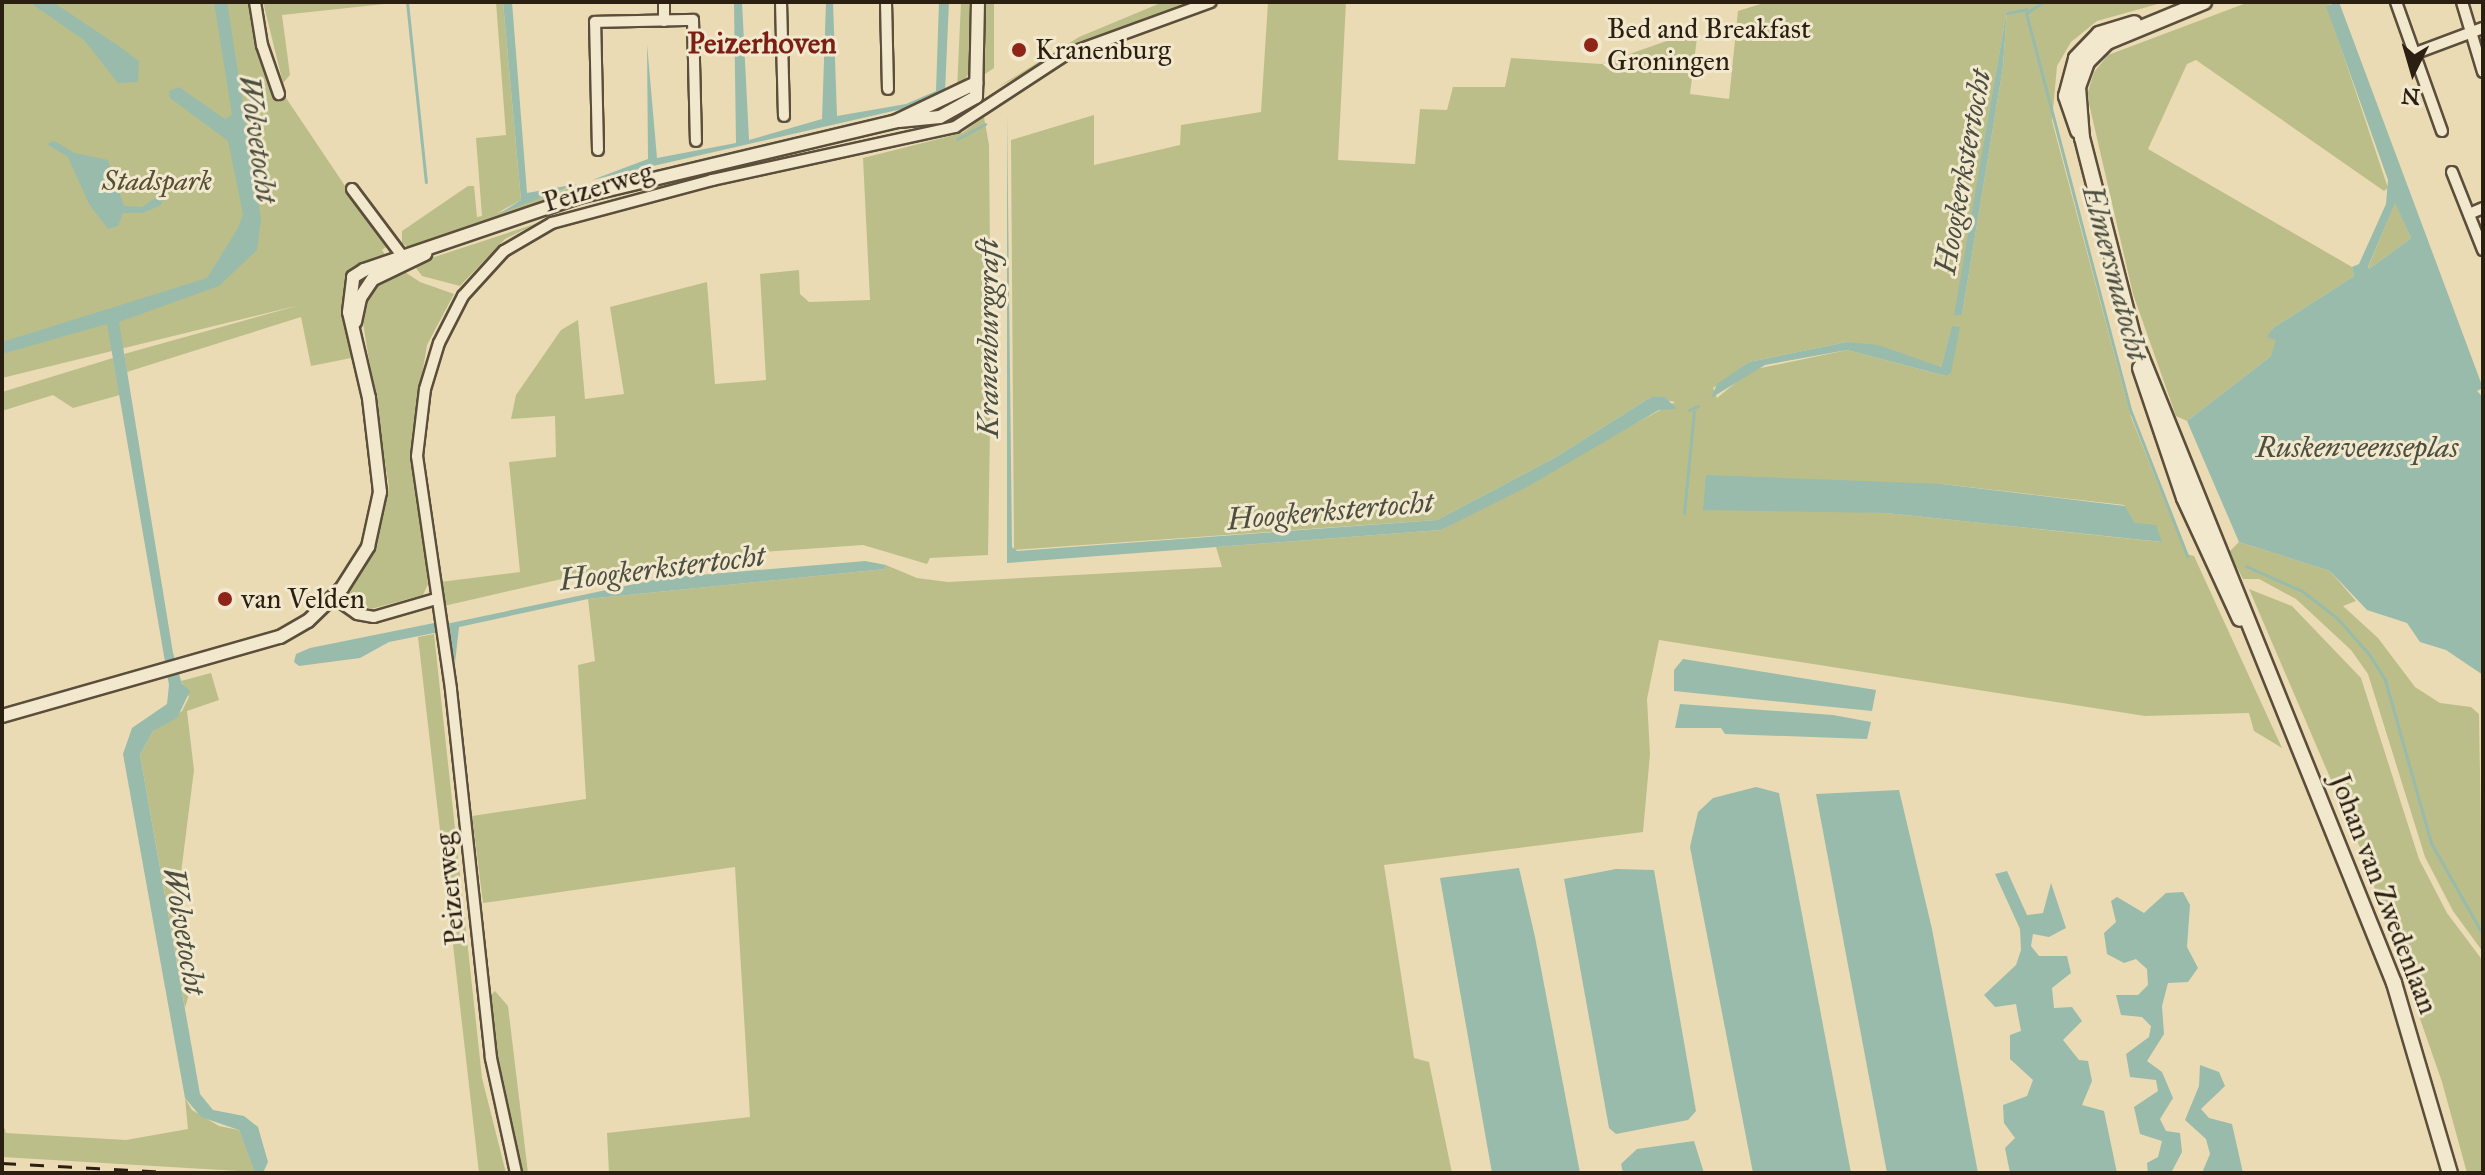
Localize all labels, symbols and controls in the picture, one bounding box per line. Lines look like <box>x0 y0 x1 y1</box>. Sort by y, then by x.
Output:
place label: Bed and Breakfast Groningen <box>1607 12 1811 78</box>
district label: Peizerhoven <box>688 25 836 61</box>
north arrow <box>2373 32 2453 112</box>
place label: Kranenburg <box>1035 33 1171 67</box>
marker: Bed and Breakfast Groningen <box>1582 36 1600 54</box>
marker: Kranenburg <box>1010 41 1028 59</box>
water label: Hoogkerkstertocht <box>1927 67 1999 277</box>
water label: Wolvetocht <box>231 73 285 205</box>
text: N <box>2400 82 2421 111</box>
street label: Peizerweg <box>539 154 657 220</box>
park label: Stadspark <box>102 164 212 198</box>
water label: Elmersmatocht <box>2074 181 2156 365</box>
water label: Kranenburggraft <box>970 239 1006 437</box>
water label: Ruskenveenseplas <box>2256 429 2458 465</box>
water label: Hoogkerkstertocht <box>1225 484 1435 538</box>
water label: Hoogkerkstertocht <box>557 538 767 598</box>
place label: van Velden <box>241 582 365 616</box>
marker: van Velden <box>216 590 234 608</box>
street label: Johan van Zwedenlaan <box>2323 769 2445 1019</box>
street label: Peizerweg <box>427 831 473 947</box>
water label: Wolvetocht <box>155 864 213 998</box>

